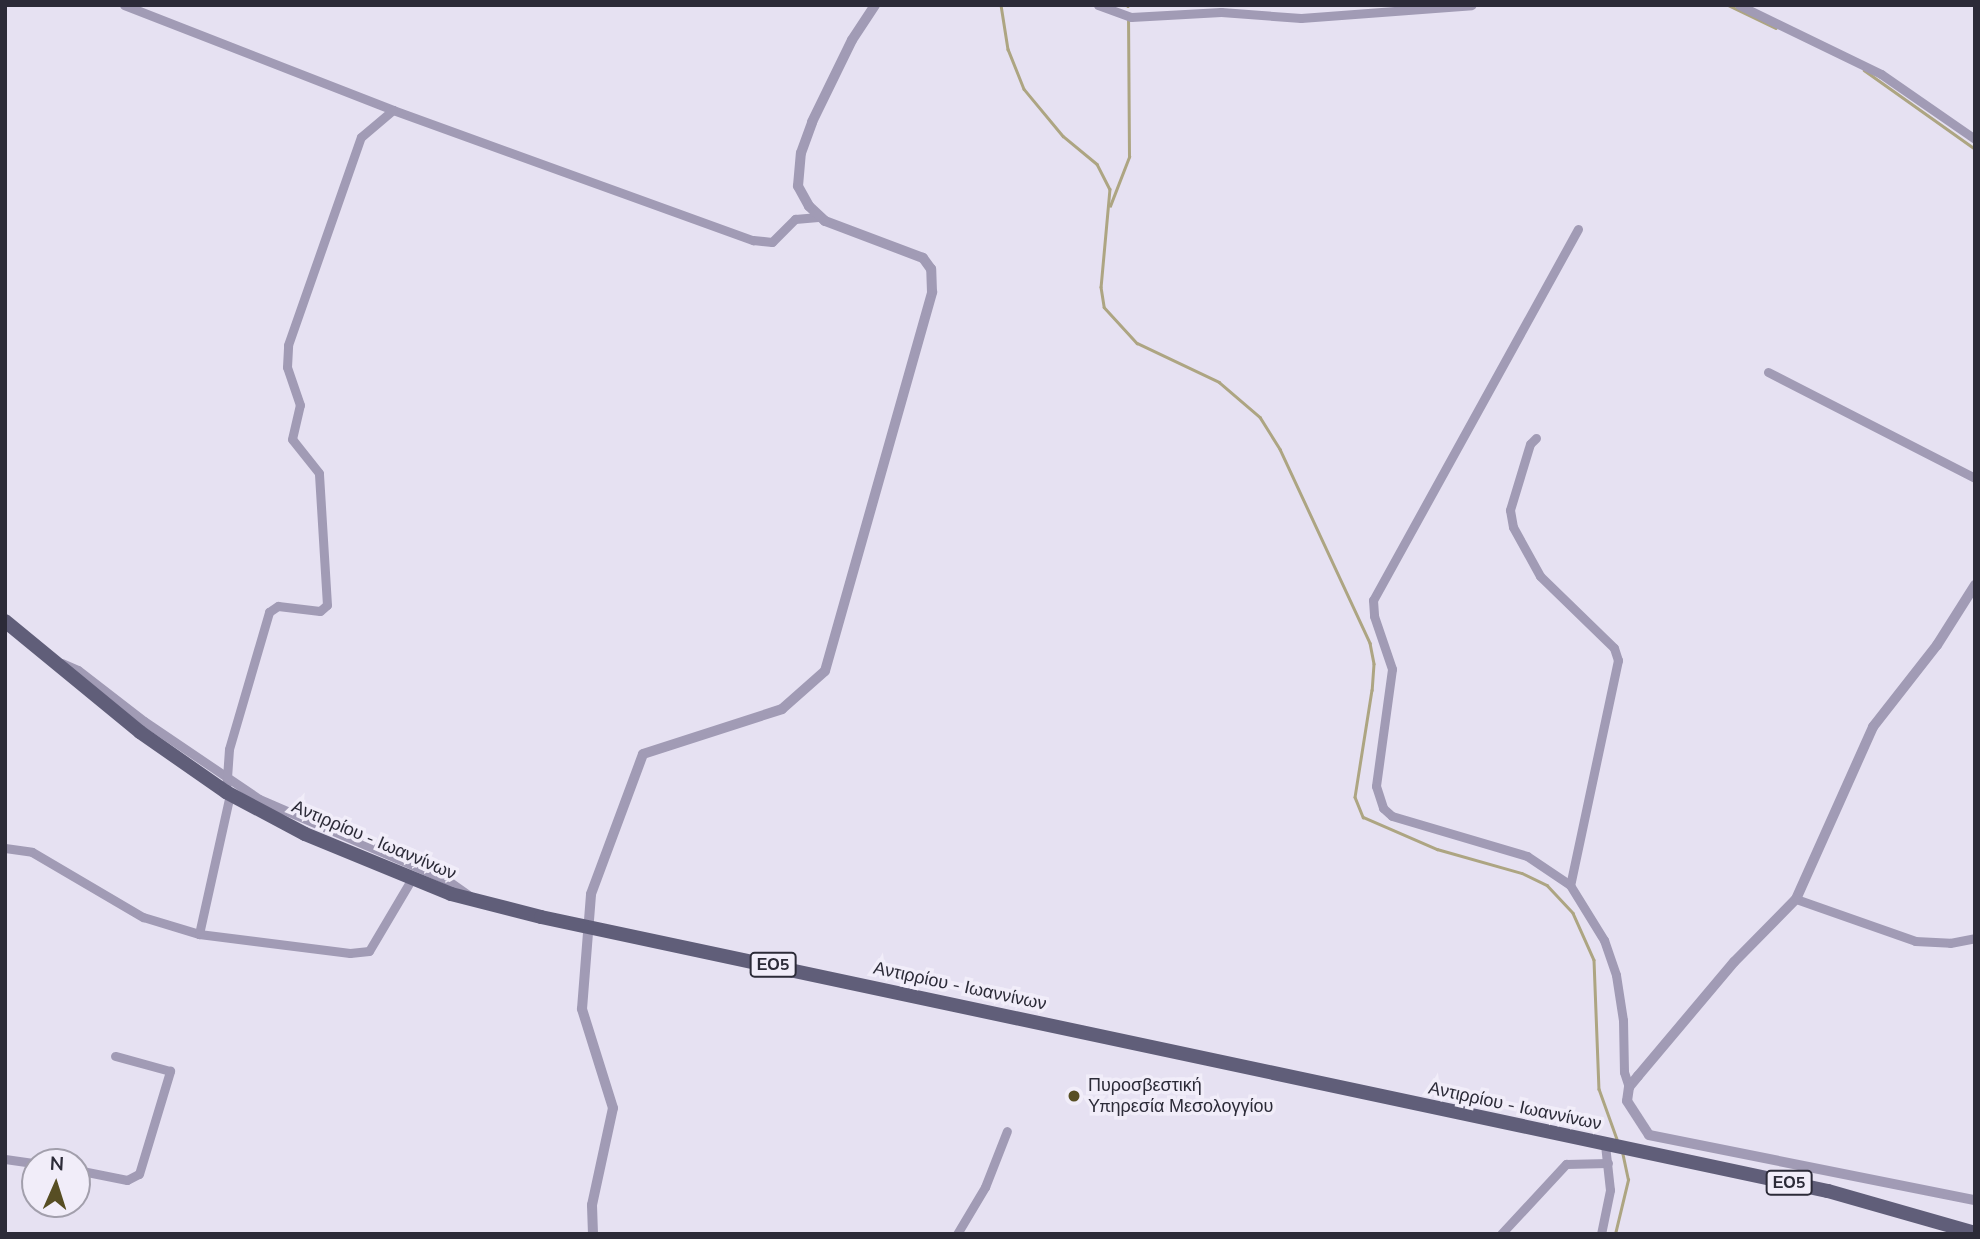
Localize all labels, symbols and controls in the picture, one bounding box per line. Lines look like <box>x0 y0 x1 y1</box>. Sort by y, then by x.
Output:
street label: Αντιρρίου - Ιωαννίνων <box>289 796 459 884</box>
road number: ΕΟ5 <box>748 953 798 978</box>
street label: Αντιρρίου - Ιωαννίνων <box>871 957 1049 1015</box>
place label: Πυροσβεστική Υπηρεσία Μεσολογγίου <box>1088 1075 1273 1118</box>
street label: Αντιρρίου - Ιωαννίνων <box>1426 1077 1604 1135</box>
marker: Πυροσβεστική Υπηρεσία Μεσολογγίου <box>1066 1088 1082 1104</box>
north arrow <box>21 1148 91 1218</box>
text: N <box>49 1151 65 1177</box>
road number: ΕΟ5 <box>1764 1170 1814 1196</box>

